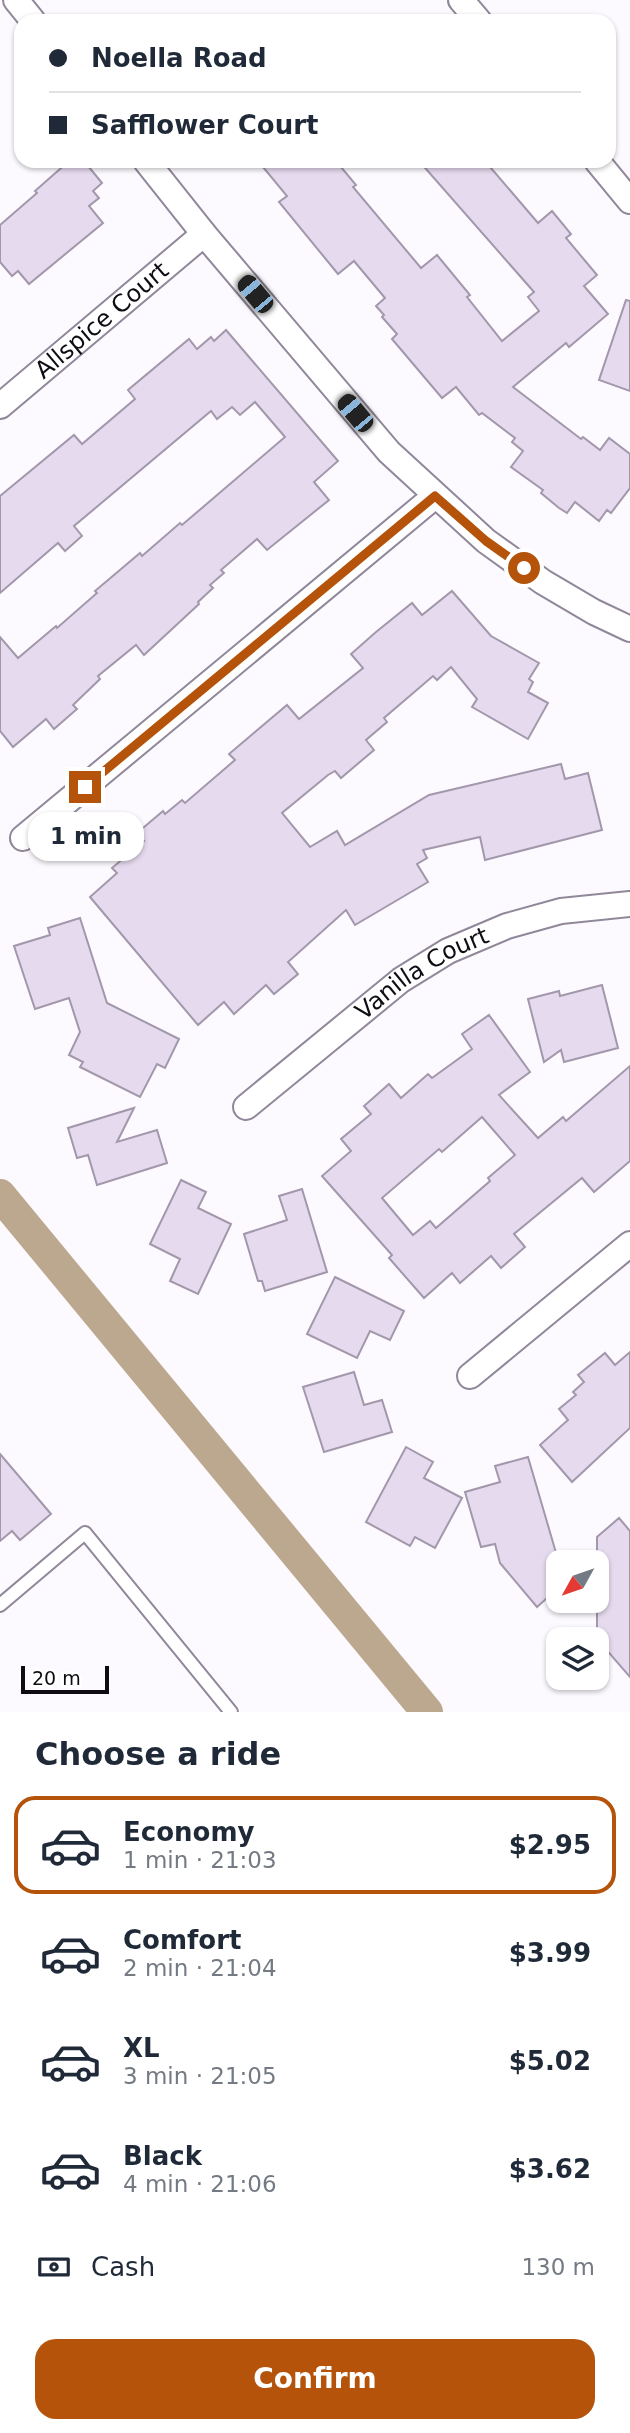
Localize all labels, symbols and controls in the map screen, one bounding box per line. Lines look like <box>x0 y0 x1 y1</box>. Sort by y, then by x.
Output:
text: Noella Road <box>91 43 267 73</box>
text: Safflower Court <box>91 110 318 140</box>
street label: Allspice Court <box>29 256 174 384</box>
car <box>234 271 277 317</box>
car <box>334 390 377 436</box>
route start <box>508 552 540 584</box>
route end <box>69 771 101 803</box>
callout: 1 min <box>27 812 143 860</box>
text: 1 min <box>50 823 122 849</box>
street label: Vanilla Court <box>350 921 493 1026</box>
north arrow <box>546 1550 609 1614</box>
map controls <box>546 1550 609 1690</box>
button: layers <box>546 1627 609 1690</box>
scale bar <box>21 1663 108 1695</box>
text: 20 m <box>32 1667 81 1689</box>
text: Choose a ride <box>35 1735 281 1773</box>
icon: car <box>39 1814 102 1877</box>
text: Economy <box>123 1817 254 1847</box>
text: $2.95 <box>509 1830 591 1860</box>
text: 1 min · 21:03 <box>123 1847 277 1873</box>
icon: car <box>39 1922 102 1985</box>
text: Comfort <box>123 1925 241 1955</box>
text: $3.99 <box>509 1938 591 1968</box>
text: 2 min · 21:04 <box>123 1955 277 1981</box>
icon: car <box>39 2030 102 2093</box>
text: XL <box>123 2033 160 2063</box>
text: $5.02 <box>509 2046 591 2076</box>
text: 3 min · 21:05 <box>123 2063 277 2089</box>
icon: car <box>39 2138 102 2201</box>
text: Black <box>123 2141 202 2171</box>
text: $3.62 <box>509 2154 591 2184</box>
text: 4 min · 21:06 <box>123 2171 277 2197</box>
icon: cash <box>35 2248 73 2286</box>
text: Cash <box>91 2252 155 2282</box>
text: 130 m <box>521 2254 595 2280</box>
button: Confirm <box>35 2339 595 2419</box>

